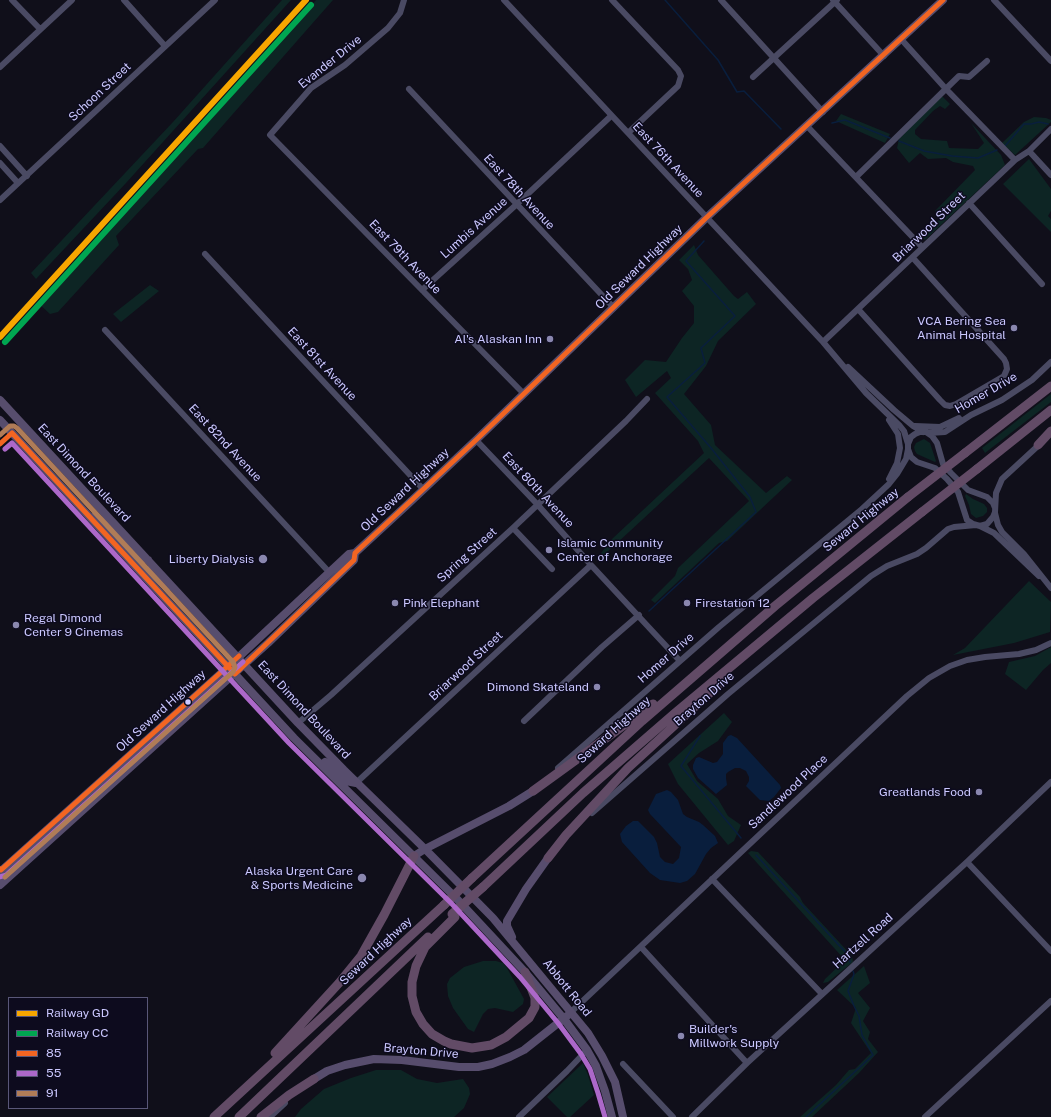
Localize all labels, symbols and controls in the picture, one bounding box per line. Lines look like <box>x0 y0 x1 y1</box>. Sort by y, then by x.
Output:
street label: Evander Drive <box>296 32 364 92</box>
street label: Schoon Street <box>66 60 134 124</box>
street label: East 76th Avenue <box>629 119 707 201</box>
street label: East 78th Avenue <box>480 151 558 233</box>
street label: Briarwood Street <box>890 189 968 265</box>
street label: Lumbis Avenue <box>438 194 510 262</box>
street label: East 79th Avenue <box>366 217 444 297</box>
street label: Old Seward Highway <box>592 222 686 312</box>
place label: VCA Bering Sea Animal Hospital <box>917 314 1006 342</box>
marker: VCA Bering Sea Animal Hospital <box>1009 323 1019 333</box>
street label: East 81st Avenue <box>284 324 360 404</box>
place label: Al's Alaskan Inn <box>454 332 542 346</box>
marker: Al's Alaskan Inn <box>545 334 555 344</box>
street label: Homer Drive <box>952 369 1020 417</box>
street label: East 82nd Avenue <box>185 401 265 485</box>
street label: East Dimond Boulevard <box>35 421 133 525</box>
street label: Old Seward Highway <box>358 445 452 535</box>
street label: East 80th Avenue <box>499 449 577 531</box>
street label: Seward Highway <box>820 485 902 555</box>
street label: Spring Street <box>434 524 500 586</box>
place label: Islamic Community Center of Anchorage <box>557 536 673 564</box>
marker: Islamic Community Center of Anchorage <box>544 545 554 555</box>
place label: Liberty Dialysis <box>169 552 254 566</box>
marker: Liberty Dialysis <box>257 553 269 565</box>
place label: Pink Elephant <box>403 596 480 610</box>
place label: Firestation 12 <box>695 596 770 610</box>
marker: Pink Elephant <box>390 598 400 608</box>
marker: Firestation 12 <box>682 598 692 608</box>
place label: Regal Dimond Center 9 Cinemas <box>24 611 123 639</box>
marker: Regal Dimond Center 9 Cinemas <box>11 620 21 630</box>
street label: Briarwood Street <box>426 628 506 704</box>
street label: Homer Drive <box>635 630 697 686</box>
street label: East Dimond Boulevard <box>255 658 353 762</box>
street label: Old Seward Highway <box>113 667 209 755</box>
street label: Brayton Drive <box>671 669 737 729</box>
place label: Dimond Skateland <box>487 680 589 694</box>
marker: Dimond Skateland <box>592 682 602 692</box>
street label: Seward Highway <box>574 693 654 767</box>
unlabelled marker <box>183 697 193 707</box>
street label: Sandlewood Place <box>745 752 831 832</box>
place label: Greatlands Food <box>879 785 971 799</box>
marker: Greatlands Food <box>974 787 984 797</box>
place label: Alaska Urgent Care & Sports Medicine <box>245 864 353 892</box>
marker: Alaska Urgent Care & Sports Medicine <box>356 872 368 884</box>
street label: Hartzell Road <box>830 910 896 972</box>
street label: Seward Highway <box>337 914 415 988</box>
street label: Abbott Road <box>540 956 594 1020</box>
legend <box>8 997 148 1109</box>
text: Railway GD <box>46 1006 109 1020</box>
place label: Builder's Millwork Supply <box>689 1022 779 1050</box>
text: Railway CC <box>46 1026 109 1040</box>
marker: Builder's Millwork Supply <box>676 1031 686 1041</box>
street label: Brayton Drive <box>383 1041 459 1061</box>
text: 85 <box>46 1046 61 1060</box>
text: 55 <box>46 1066 61 1080</box>
text: 91 <box>46 1086 58 1100</box>

